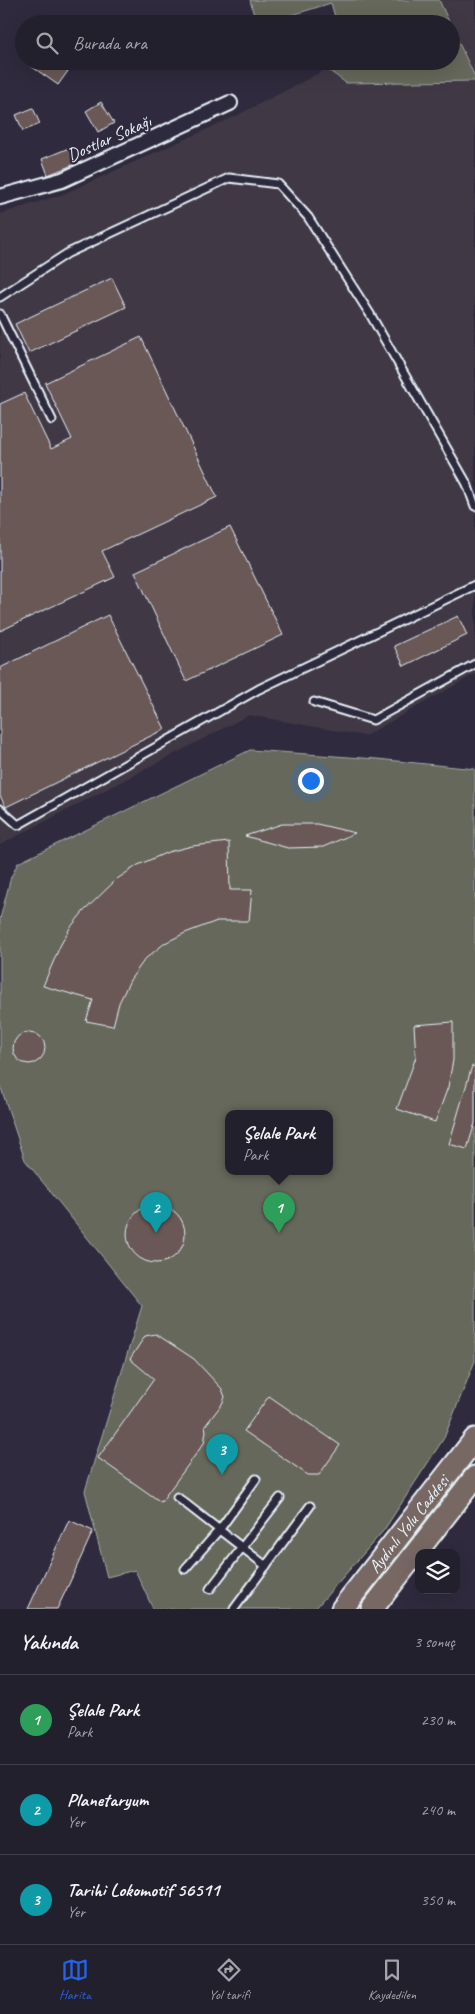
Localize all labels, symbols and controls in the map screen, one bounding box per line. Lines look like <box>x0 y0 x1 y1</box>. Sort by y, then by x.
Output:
search box <box>15 15 460 70</box>
icon: search <box>33 29 61 57</box>
text: Burada ara <box>73 31 147 55</box>
street label: Dostlar Sokağı <box>64 110 155 166</box>
your location <box>298 768 324 794</box>
popup <box>225 1110 333 1175</box>
text: Şelale Park <box>243 1121 315 1145</box>
text: Park <box>243 1145 268 1165</box>
pin: 2 <box>140 1192 172 1233</box>
pin: 1 <box>263 1192 295 1233</box>
pin: 3 <box>206 1434 238 1475</box>
street label: Aydınlı Yolu Caddesi <box>363 1468 455 1577</box>
map controls <box>415 1549 460 1594</box>
button: layers <box>415 1549 460 1594</box>
text: Yakında <box>20 1629 78 1655</box>
text: 3 sonuç <box>414 1632 455 1652</box>
text: Şelale Park <box>67 1698 139 1722</box>
text: 1 <box>32 1710 40 1730</box>
text: 230 m <box>421 1710 455 1730</box>
text: Park <box>67 1722 92 1742</box>
text: Planetaryum <box>67 1788 148 1812</box>
text: 2 <box>32 1800 40 1820</box>
text: 240 m <box>421 1800 455 1820</box>
text: Yer <box>67 1812 85 1832</box>
text: Tarihi Lokomotif 56511 <box>67 1878 220 1902</box>
text: 3 <box>32 1890 40 1910</box>
text: 350 m <box>421 1890 455 1910</box>
text: Yer <box>67 1902 85 1922</box>
tab: Harita <box>59 1956 91 2003</box>
tab: Yol tarifi <box>209 1956 250 2003</box>
tab: Kaydedilen <box>368 1956 416 2003</box>

